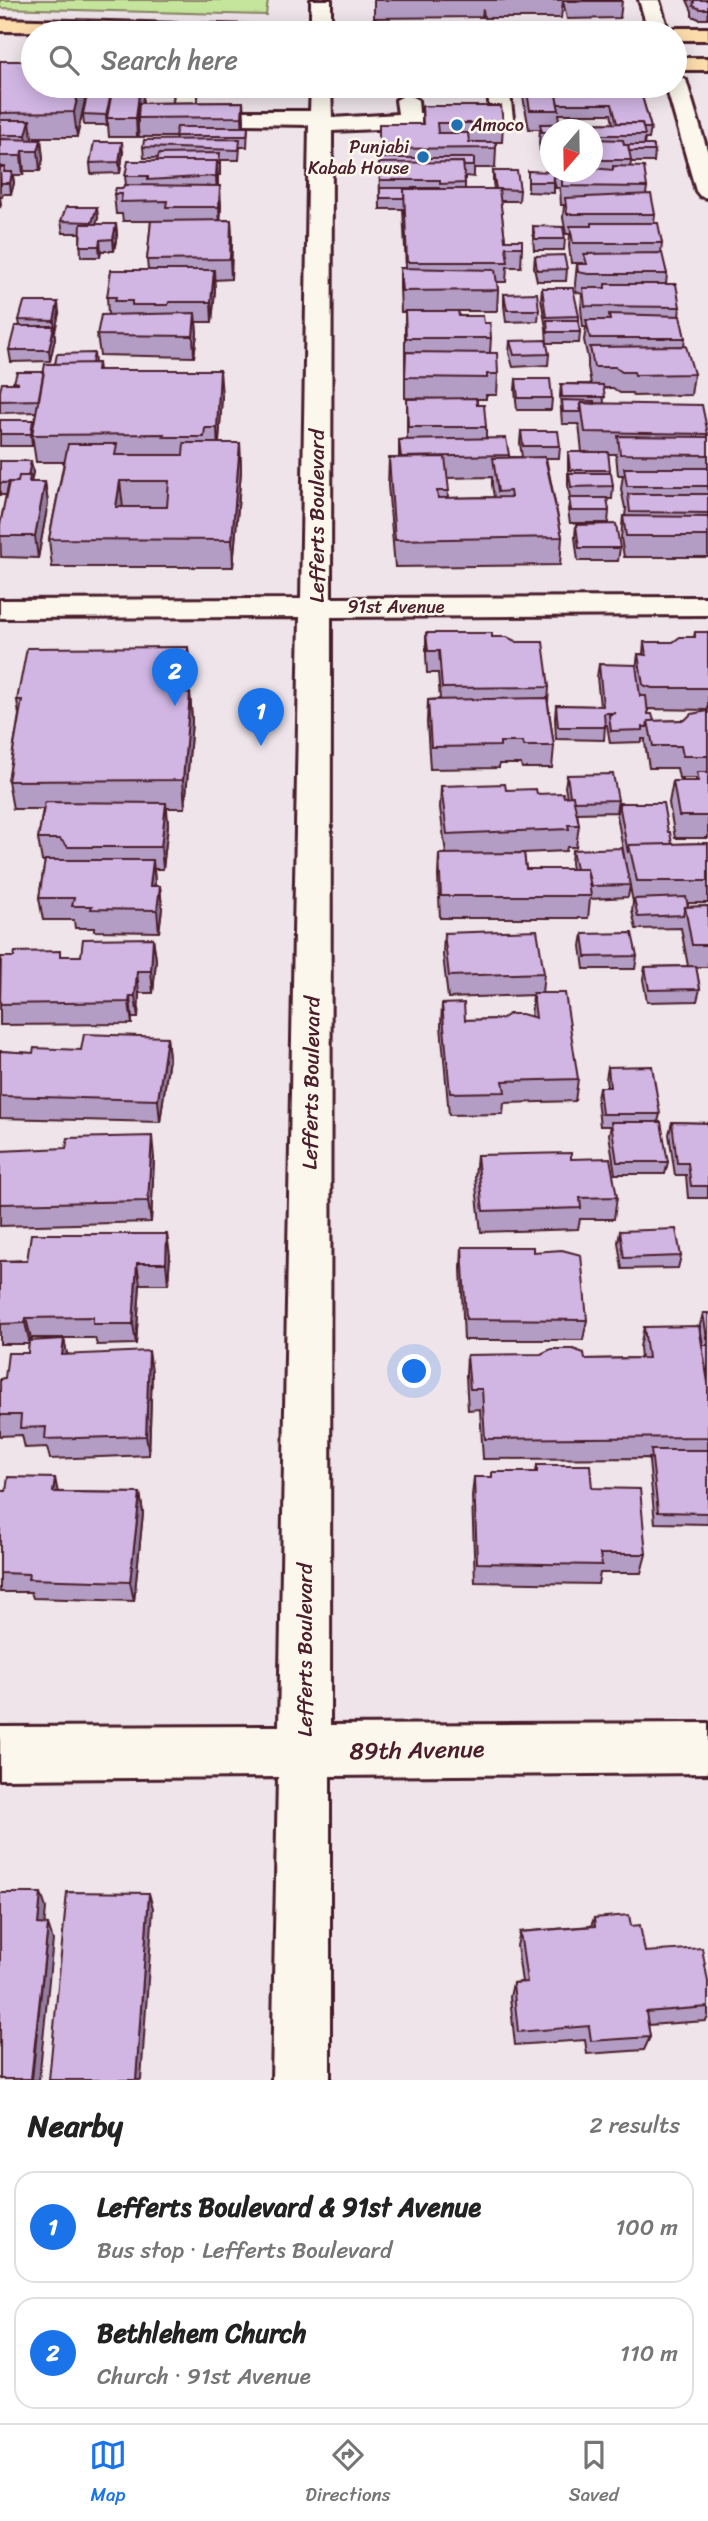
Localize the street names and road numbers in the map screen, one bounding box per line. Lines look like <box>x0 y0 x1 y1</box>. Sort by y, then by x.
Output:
street label: Lefferts Boulevard <box>298 427 336 603</box>
street label: 91st Avenue <box>347 591 445 623</box>
street label: Lefferts Boulevard <box>290 994 332 1170</box>
street label: Lefferts Boulevard <box>286 1561 324 1737</box>
street label: 89th Avenue <box>349 1728 485 1772</box>

